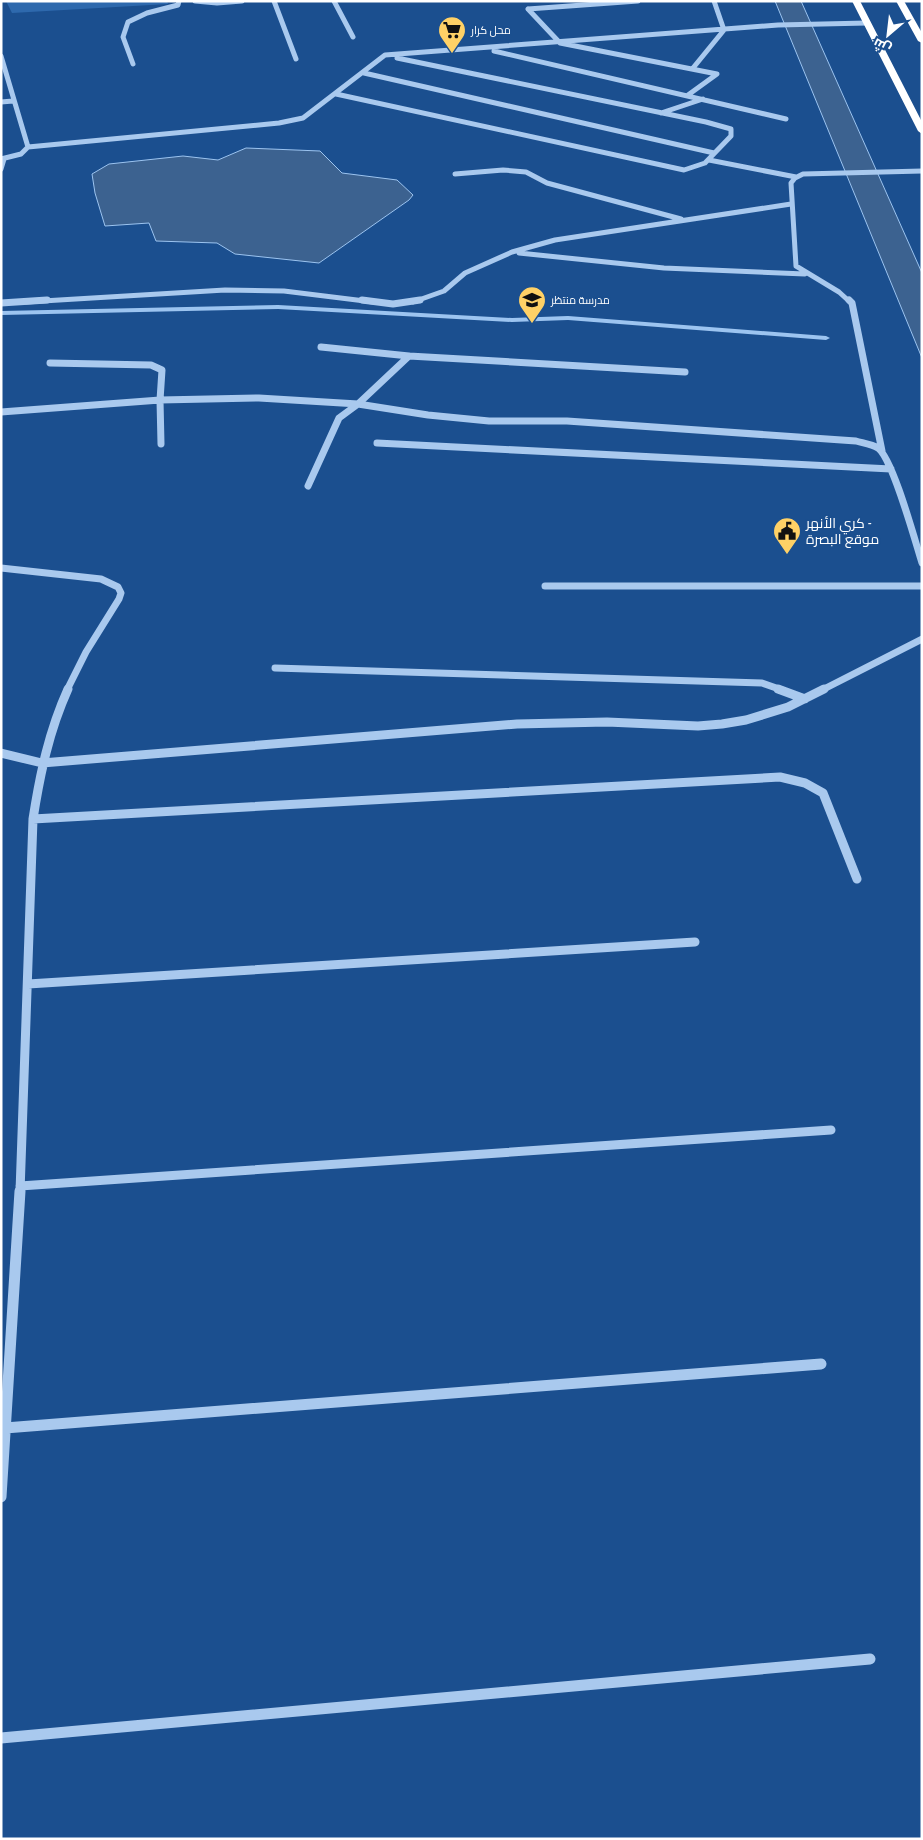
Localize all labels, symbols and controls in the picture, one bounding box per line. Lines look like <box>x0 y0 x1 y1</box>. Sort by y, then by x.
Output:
north arrow <box>863 10 913 60</box>
supermarket icon: محل كرار <box>437 15 467 54</box>
place label: محل كرار <box>470 24 511 37</box>
text: ش <box>870 34 894 58</box>
school or university icon: مدرسة منتظر <box>517 285 547 324</box>
place label: مدرسة منتظر <box>550 294 610 307</box>
place label: كري الأنهر - موقع البصرة <box>805 515 879 548</box>
public building icon: كري الأنهر - موقع البصرة <box>772 516 802 555</box>

